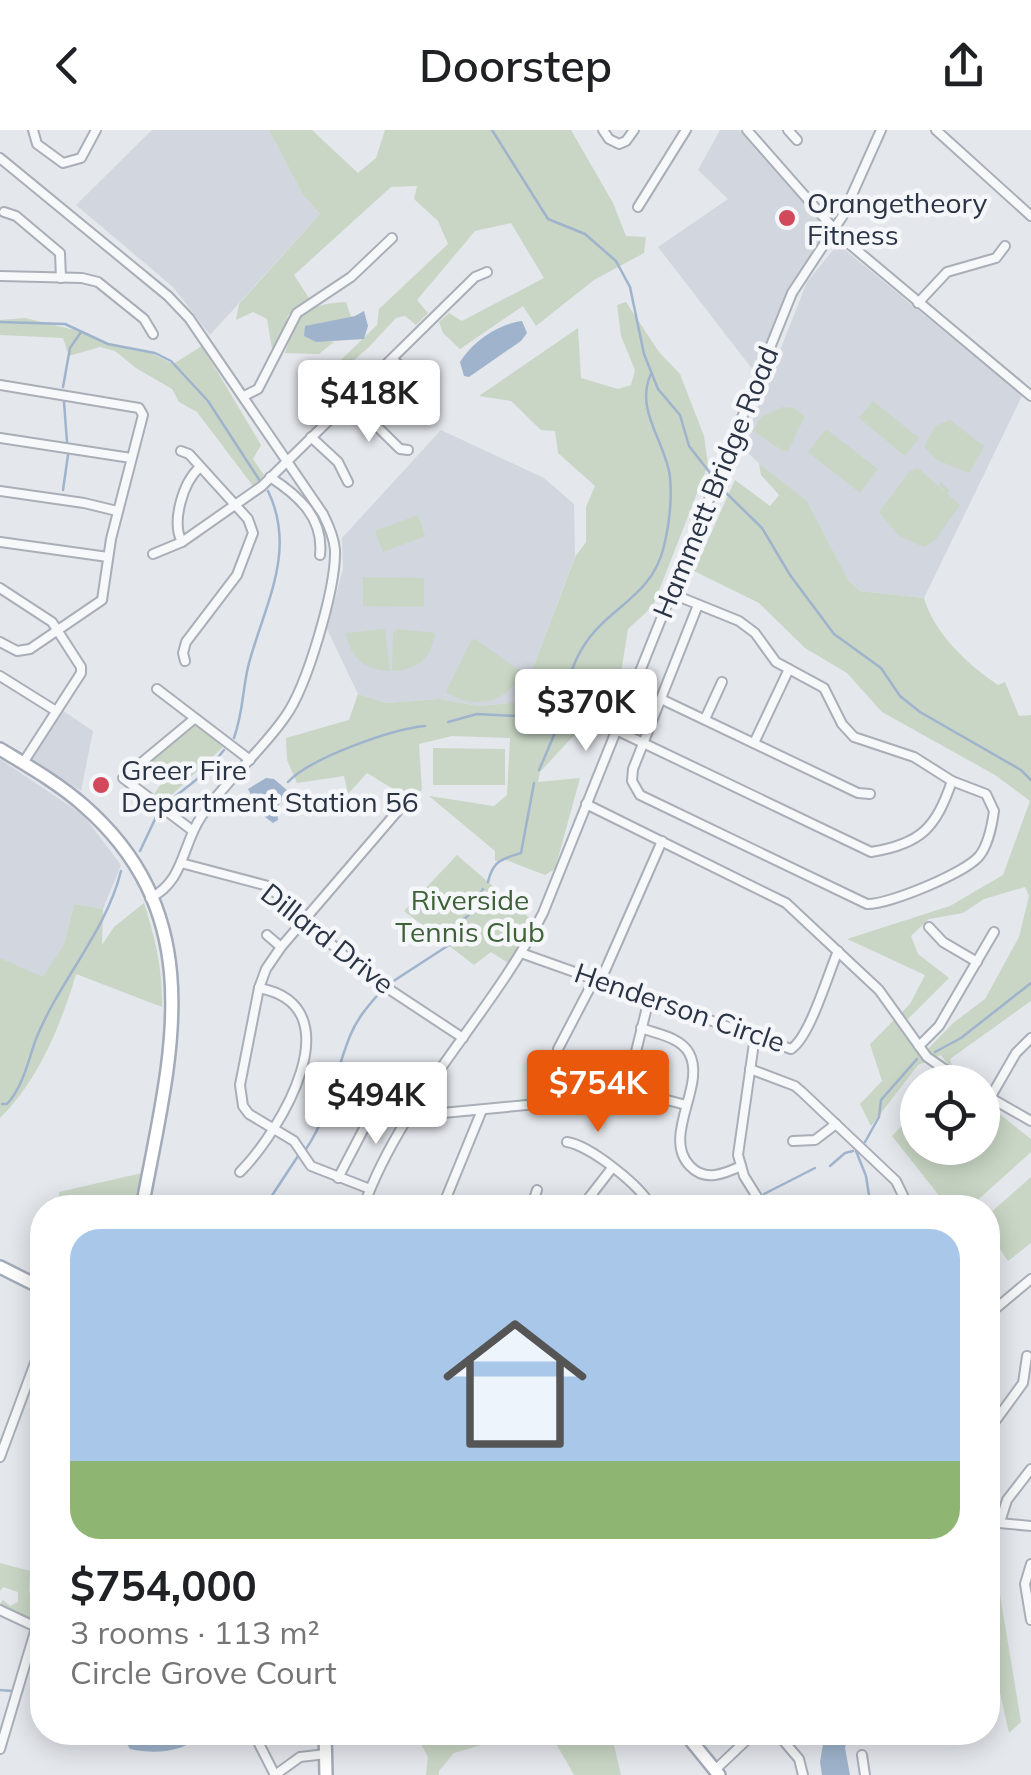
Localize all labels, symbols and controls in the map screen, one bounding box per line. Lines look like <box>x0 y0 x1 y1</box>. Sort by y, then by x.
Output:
text: Doorstep <box>419 37 612 93</box>
icon: back <box>40 38 95 93</box>
icon: share <box>936 38 991 93</box>
place label: Orangetheory Fitness <box>807 185 987 252</box>
marker: Orangetheory Fitness <box>776 207 798 229</box>
street label: Hammett Bridge Road <box>644 341 786 623</box>
pin: $418K <box>299 360 439 445</box>
text: $418K <box>320 372 418 412</box>
pin: $370K <box>516 669 656 754</box>
text: $370K <box>537 681 635 721</box>
place label: Greer Fire Department Station 56 <box>121 752 419 819</box>
marker: Greer Fire Department Station 56 <box>90 774 112 796</box>
street label: Dillard Drive <box>254 875 402 1001</box>
park label: Riverside Tennis Club <box>395 882 545 949</box>
street label: Henderson Circle <box>570 955 790 1059</box>
pin: $754K <box>528 1050 668 1135</box>
pin: $494K <box>306 1062 446 1147</box>
text: $754K <box>549 1062 647 1102</box>
map controls <box>900 1065 1000 1165</box>
button: locate <box>900 1065 1000 1165</box>
text: $494K <box>327 1074 425 1114</box>
icon: home <box>425 1294 605 1474</box>
text: $754,000 <box>70 1559 257 1612</box>
text: 3 rooms · 113 m² <box>70 1612 320 1652</box>
text: Circle Grove Court <box>70 1652 337 1692</box>

